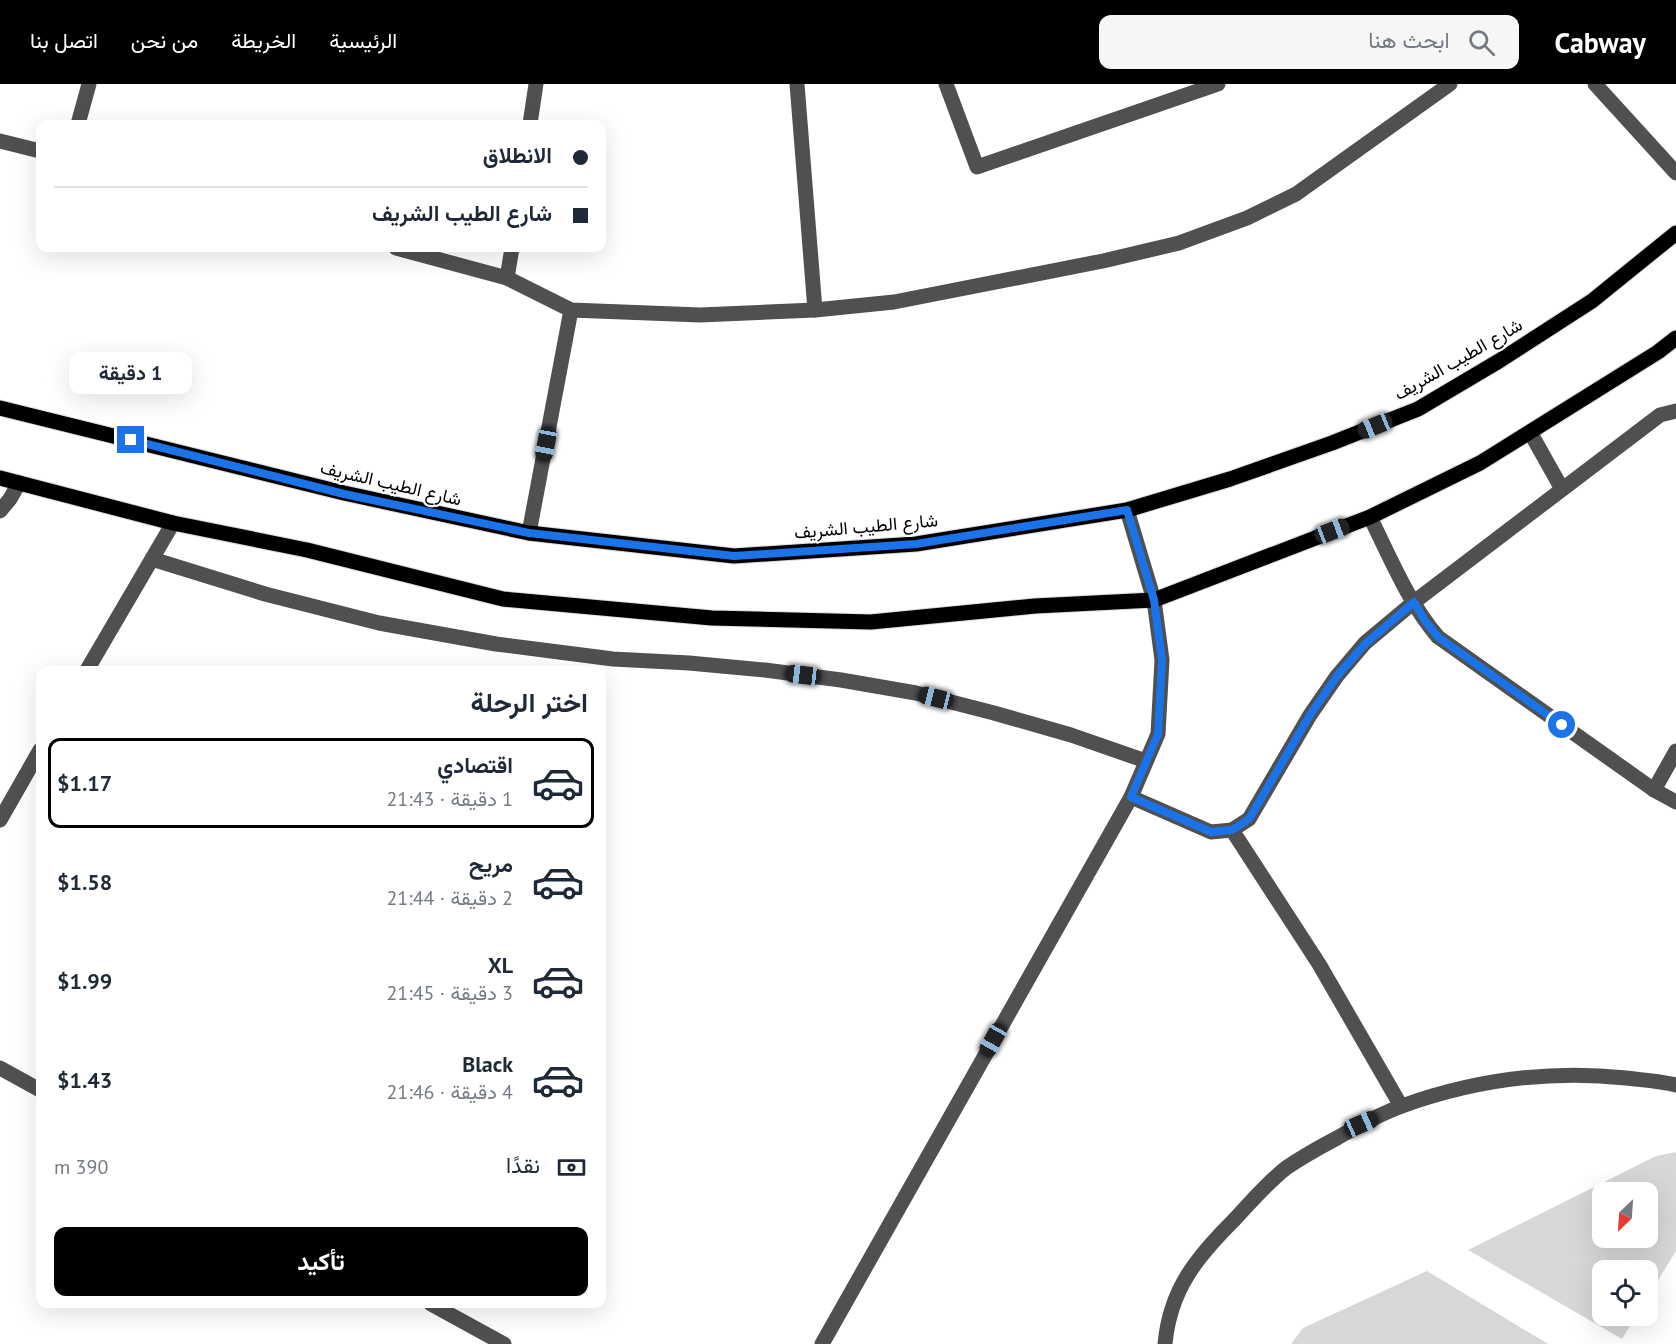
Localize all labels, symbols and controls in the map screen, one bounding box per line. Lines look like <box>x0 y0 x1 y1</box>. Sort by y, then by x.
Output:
search box <box>1099 15 1519 69</box>
text: Cabway <box>1555 24 1646 61</box>
text: ابحث هنا <box>1368 26 1450 54</box>
icon: search <box>1465 26 1498 59</box>
text: اتصل بنا <box>30 27 98 54</box>
text: من نحن <box>131 27 198 54</box>
text: الخريطة <box>231 27 296 54</box>
text: الرئيسية <box>329 27 397 54</box>
text: الانطلاق <box>483 141 552 169</box>
text: شارع الطيب الشريف <box>372 199 552 227</box>
street label: شارع الطيب الشريف <box>1390 313 1527 406</box>
callout: 1 دقيقة <box>70 353 192 395</box>
text: 1 دقيقة <box>99 360 162 386</box>
car <box>1355 411 1395 441</box>
car <box>534 425 558 463</box>
route end <box>117 426 144 453</box>
street label: شارع الطيب الشريف <box>318 456 464 511</box>
street label: شارع الطيب الشريف <box>793 508 939 545</box>
car <box>1312 516 1352 546</box>
car <box>784 664 822 686</box>
text: اختر الرحلة <box>470 685 588 719</box>
car <box>916 685 956 711</box>
route start <box>1548 711 1575 738</box>
text: اقتصادي <box>437 751 513 779</box>
icon: car <box>531 756 585 810</box>
text: $1.17 <box>57 769 112 797</box>
text: 1 دقيقة · 21:43 <box>386 786 513 812</box>
text: مريح <box>469 850 513 878</box>
icon: car <box>531 855 585 909</box>
text: $1.58 <box>57 868 112 896</box>
text: 2 دقيقة · 21:44 <box>386 885 513 911</box>
text: XL <box>488 951 513 979</box>
icon: car <box>531 954 585 1008</box>
text: $1.99 <box>57 967 112 995</box>
text: 3 دقيقة · 21:45 <box>386 980 513 1006</box>
car <box>976 1020 1010 1060</box>
text: Black <box>462 1050 513 1078</box>
icon: car <box>531 1053 585 1107</box>
text: $1.43 <box>57 1066 112 1094</box>
text: 4 دقيقة · 21:46 <box>386 1079 513 1105</box>
car <box>1341 1108 1381 1140</box>
text: نقدًا <box>506 1151 540 1179</box>
icon: cash <box>555 1151 588 1184</box>
text: 390 m <box>54 1154 108 1180</box>
north arrow <box>1592 1182 1658 1248</box>
map controls <box>1592 1182 1658 1326</box>
button: تأكيد <box>54 1227 588 1296</box>
button: locate <box>1592 1260 1658 1326</box>

